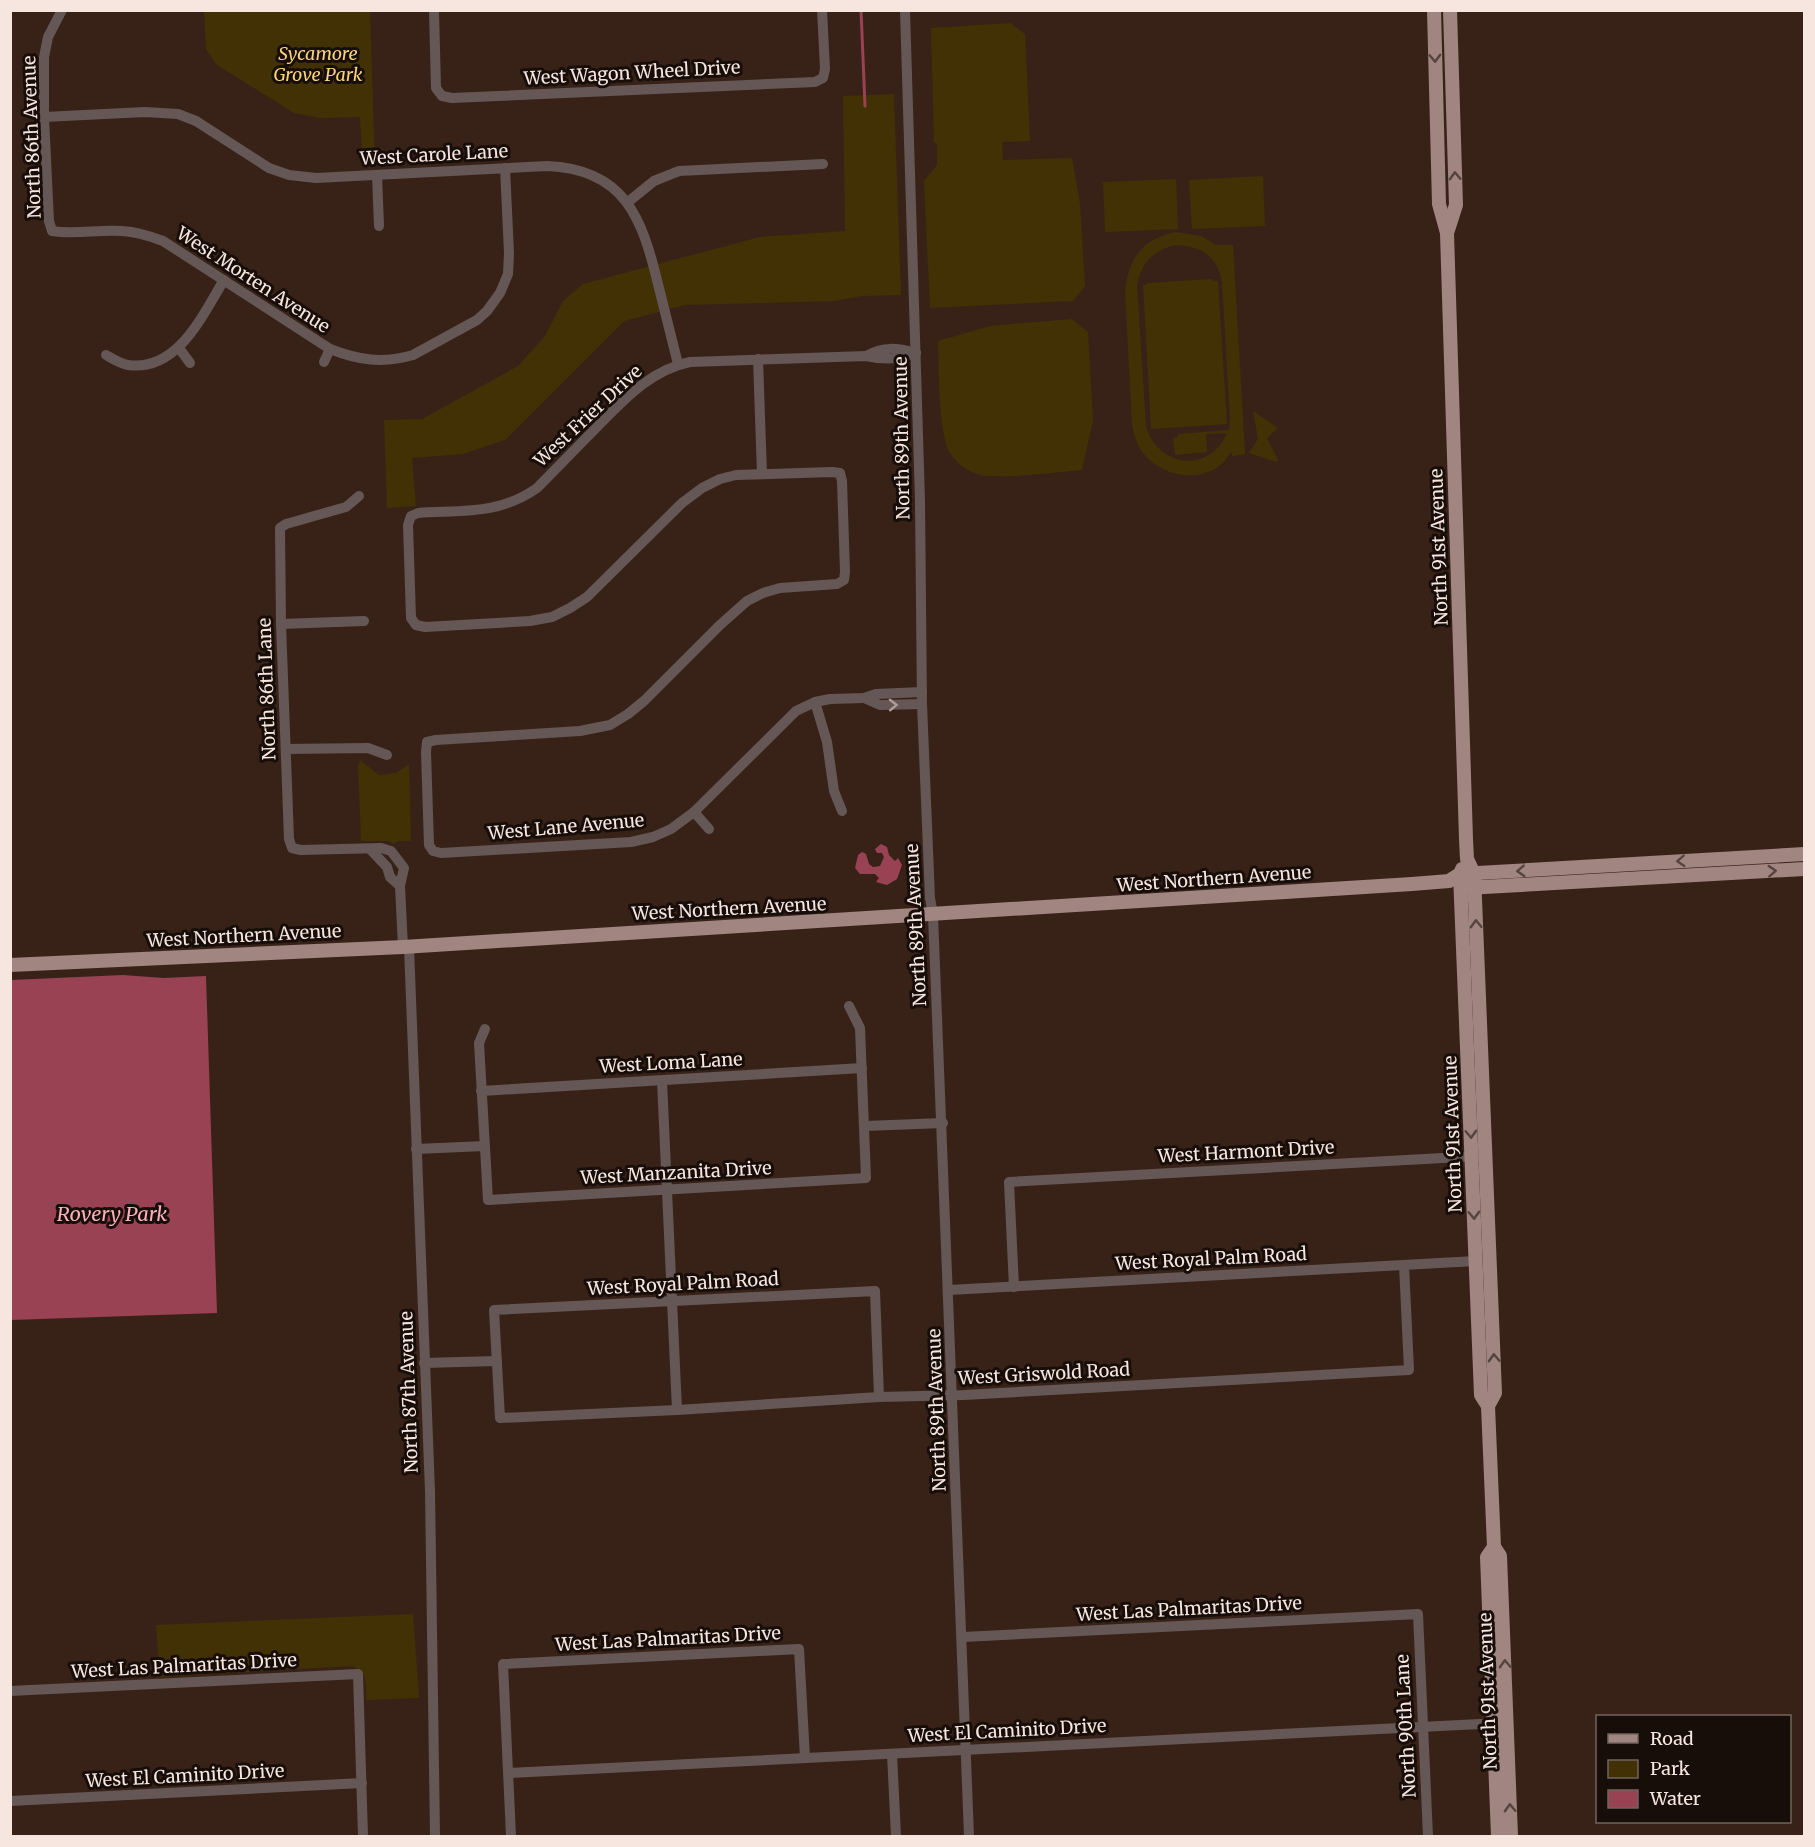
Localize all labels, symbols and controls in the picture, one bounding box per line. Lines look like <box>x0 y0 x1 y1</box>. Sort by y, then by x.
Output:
park label: Sycamore Grove Park <box>273 42 363 86</box>
one-way arrow <box>1429 53 1441 62</box>
street label: North 86th Avenue <box>17 55 46 219</box>
street label: West Wagon Wheel Drive <box>522 55 741 90</box>
street label: West Carole Lane <box>358 139 509 170</box>
one-way arrow <box>1449 172 1461 181</box>
street label: West Morten Avenue <box>171 221 334 338</box>
street label: North 89th Avenue <box>889 356 914 520</box>
street label: West Frier Drive <box>528 360 647 472</box>
street label: North 91st Avenue <box>1424 468 1453 626</box>
street label: North 86th Lane <box>253 617 280 761</box>
one-way arrow <box>888 699 897 711</box>
street label: West Lane Avenue <box>486 808 645 845</box>
street label: North 89th Avenue <box>900 843 931 1007</box>
one-way arrow <box>1677 855 1686 868</box>
street label: West Northern Avenue <box>1115 860 1312 897</box>
one-way arrow <box>1516 864 1525 877</box>
one-way arrow <box>1768 864 1777 877</box>
street label: West Northern Avenue <box>630 892 827 925</box>
street label: West Northern Avenue <box>145 919 342 952</box>
one-way arrow <box>1470 919 1483 928</box>
street label: West Loma Lane <box>598 1047 743 1078</box>
street label: North 91st Avenue <box>1438 1055 1467 1213</box>
one-way arrow <box>1465 1129 1478 1138</box>
street label: West Harmont Drive <box>1156 1135 1335 1168</box>
street label: West Manzanita Drive <box>579 1156 772 1189</box>
water label: Rovery Park <box>57 1201 167 1226</box>
one-way arrow <box>1468 1211 1480 1220</box>
street label: West Royal Palm Road <box>1114 1242 1308 1275</box>
street label: West Royal Palm Road <box>586 1267 780 1300</box>
street label: North 87th Avenue <box>394 1311 423 1473</box>
street label: North 89th Avenue <box>922 1328 951 1492</box>
one-way arrow <box>1487 1354 1500 1363</box>
street label: West Griswold Road <box>956 1358 1131 1390</box>
street label: West Las Palmaritas Drive <box>1075 1591 1302 1626</box>
street label: North 91st Avenue <box>1473 1612 1502 1770</box>
street label: West Las Palmaritas Drive <box>554 1621 781 1656</box>
street label: West Las Palmaritas Drive <box>70 1648 297 1683</box>
street label: North 90th Lane <box>1390 1654 1421 1798</box>
one-way arrow <box>1499 1660 1511 1669</box>
street label: West El Caminito Drive <box>906 1714 1107 1747</box>
legend <box>1596 1715 1791 1823</box>
text: Road <box>1650 1727 1694 1750</box>
text: Park <box>1650 1757 1691 1780</box>
street label: West El Caminito Drive <box>84 1759 285 1792</box>
text: Water <box>1649 1787 1701 1810</box>
one-way arrow <box>1504 1804 1517 1813</box>

